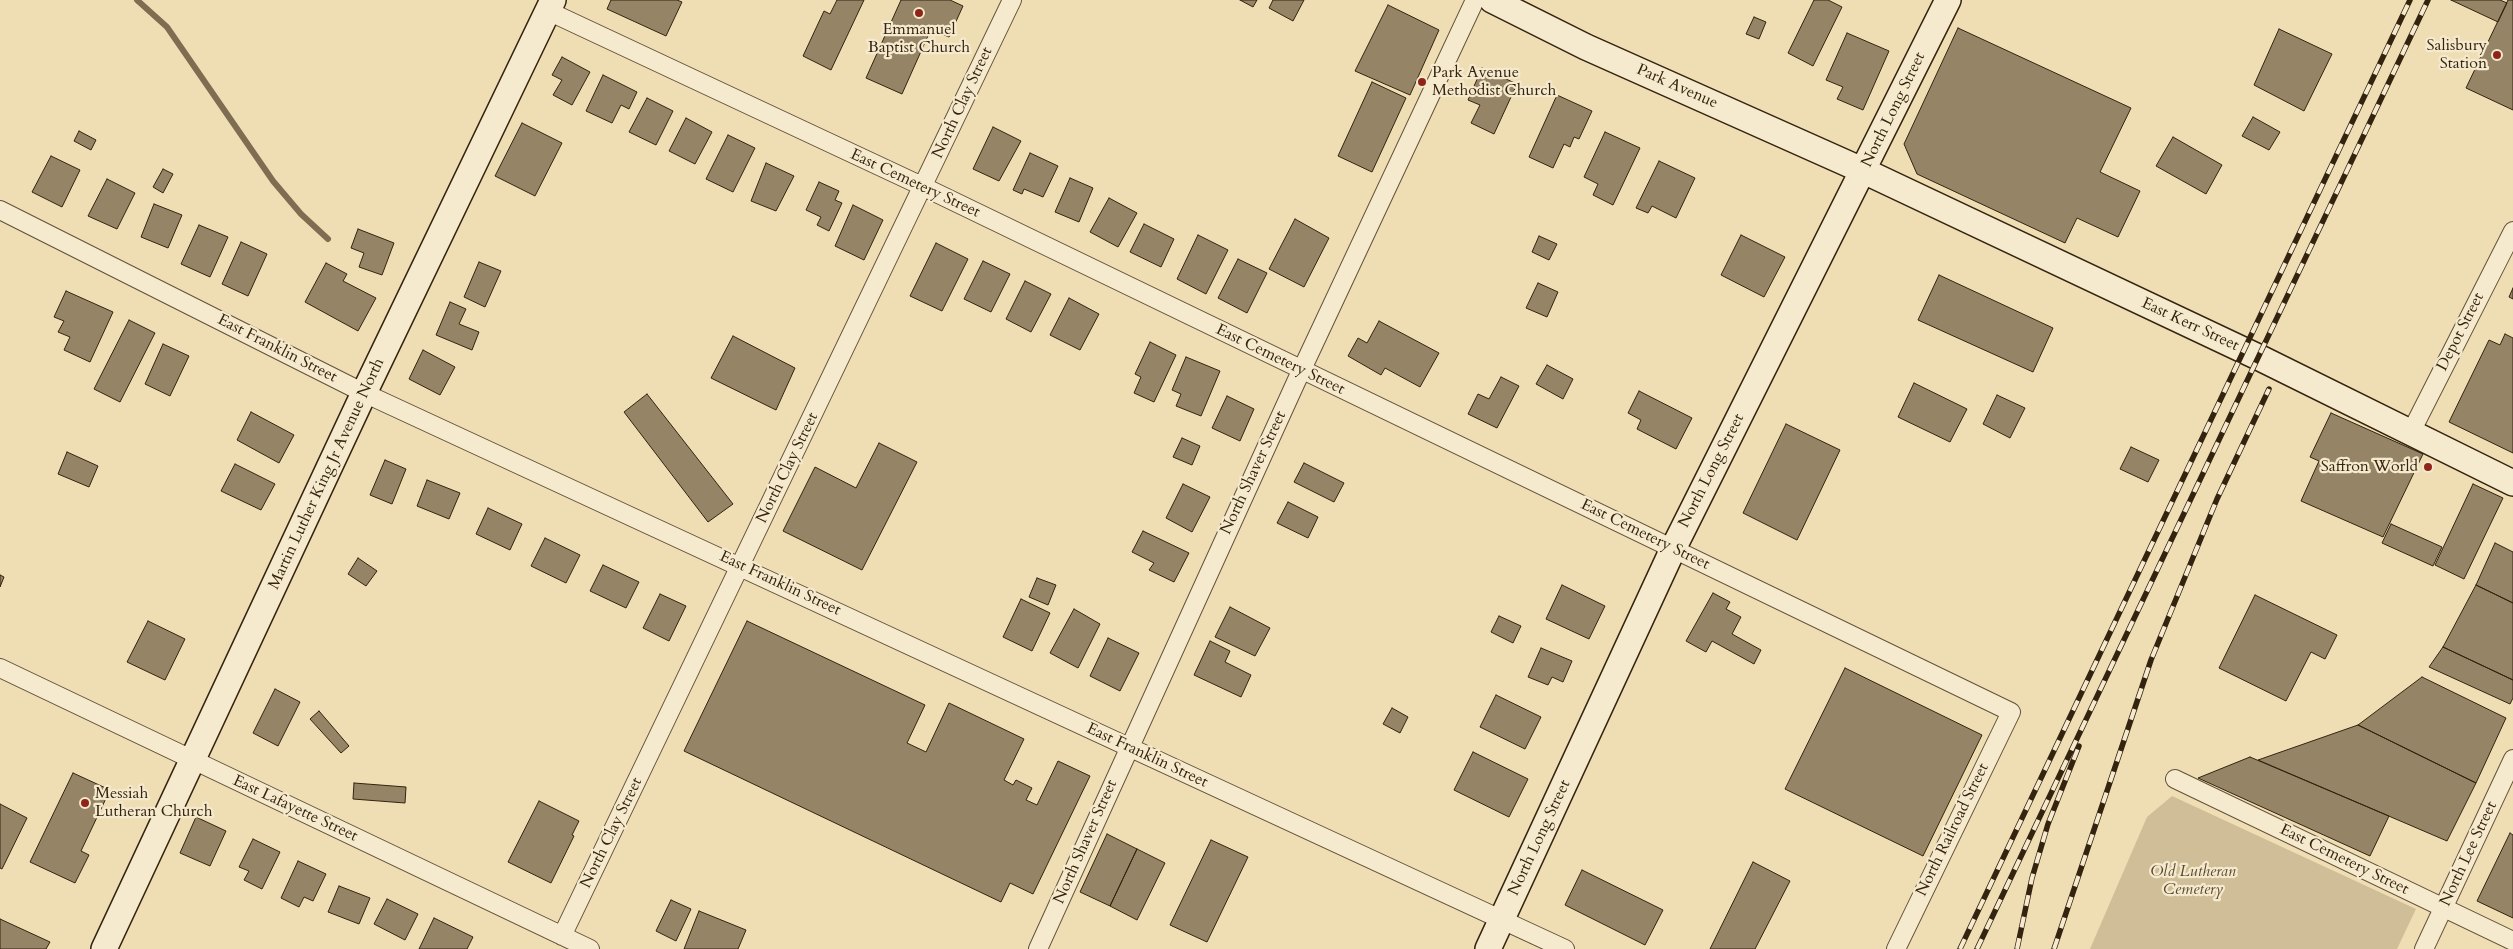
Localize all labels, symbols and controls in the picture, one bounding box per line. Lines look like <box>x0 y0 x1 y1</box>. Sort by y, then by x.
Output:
marker: Emmanuel Baptist Church <box>913 7 925 19</box>
place label: Emmanuel Baptist Church <box>868 20 970 58</box>
place label: Salisbury Station <box>2426 36 2487 74</box>
street label: North Clay Street <box>929 44 997 162</box>
street label: North Long Street <box>1858 49 1930 171</box>
marker: Salisbury Station <box>2491 49 2503 61</box>
street label: Park Avenue <box>1633 61 1721 113</box>
place label: Park Avenue Methodist Church <box>1432 63 1556 101</box>
marker: Park Avenue Methodist Church <box>1416 76 1428 88</box>
street label: East Cemetery Street <box>847 145 983 223</box>
street label: Depot Street <box>2433 290 2489 374</box>
street label: East Kerr Street <box>2138 294 2242 356</box>
street label: East Franklin Street <box>214 311 340 387</box>
street label: East Cemetery Street <box>1212 320 1348 400</box>
street label: Martin Luther King Jr Avenue North <box>265 355 389 593</box>
street label: North Shaver Street <box>1217 408 1291 538</box>
street label: North Clay Street <box>753 410 823 526</box>
street label: North Long Street <box>1675 411 1749 531</box>
place label: Saffron World <box>2321 457 2418 477</box>
marker: Saffron World <box>2422 461 2434 473</box>
street label: East Cemetery Street <box>1577 495 1713 575</box>
street label: East Franklin Street <box>716 548 844 620</box>
street label: East Franklin Street <box>1083 720 1211 792</box>
street label: North Railroad Street <box>1912 760 1994 900</box>
street label: East Lafayette Street <box>229 772 361 846</box>
street label: North Clay Street <box>577 775 647 891</box>
street label: North Shaver Street <box>1050 777 1122 907</box>
street label: North Long Street <box>1505 777 1575 899</box>
place label: Messiah Lutheran Church <box>95 784 212 822</box>
marker: Messiah Lutheran Church <box>79 797 91 809</box>
street label: North Lee Street <box>2436 799 2502 909</box>
street label: East Cemetery Street <box>2276 820 2412 900</box>
park label: Old Lutheran Cemetery <box>2150 862 2236 900</box>

